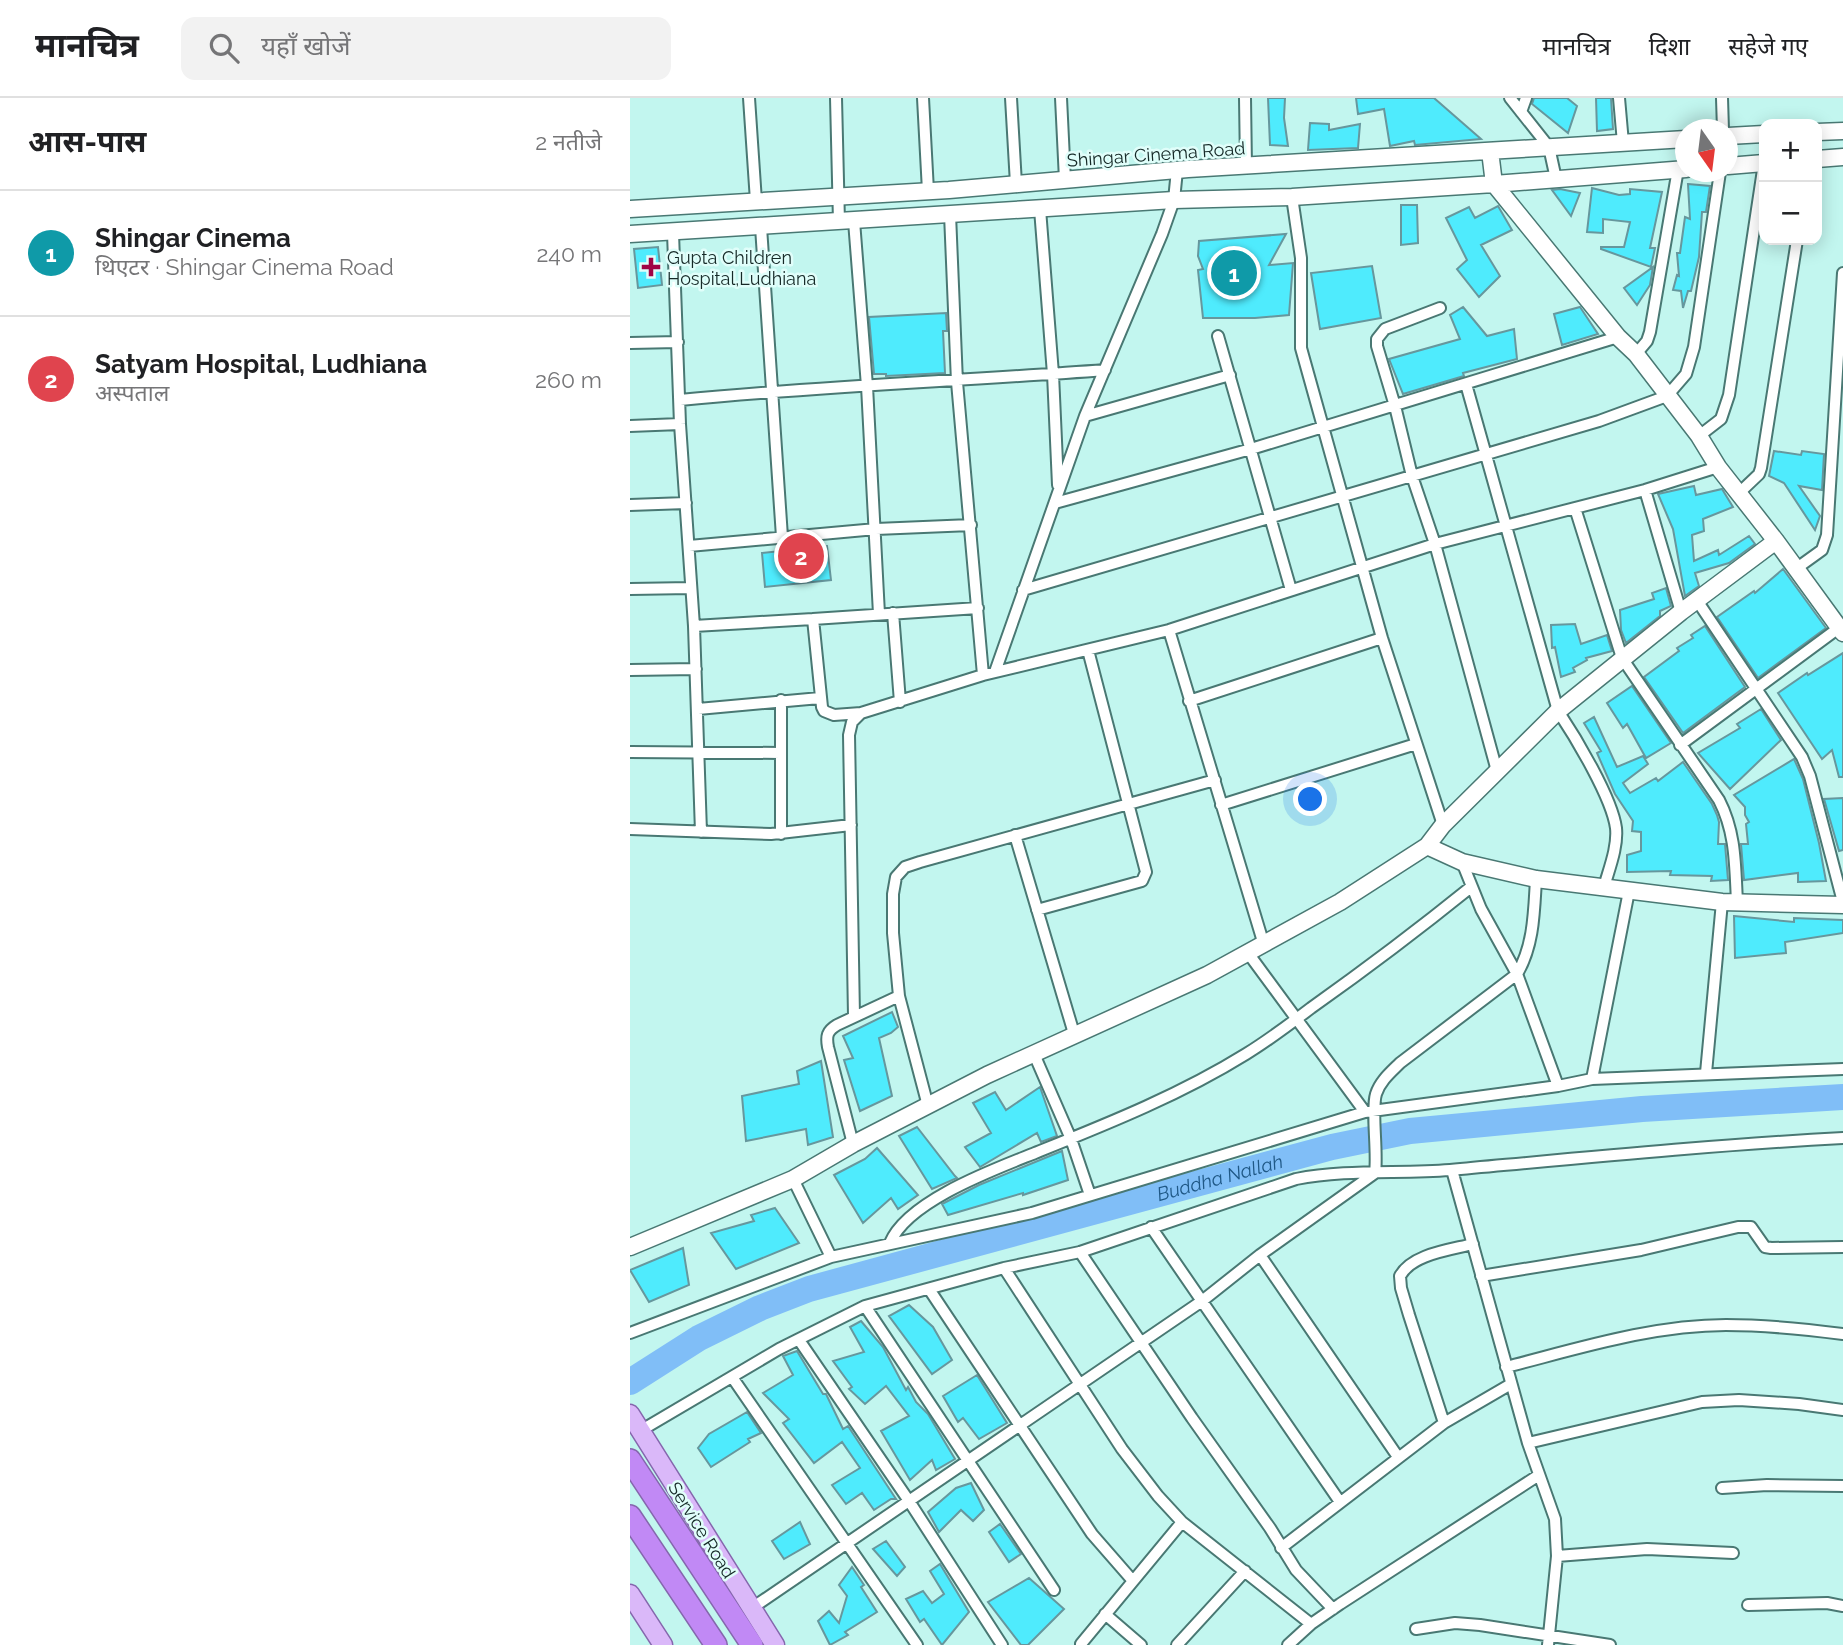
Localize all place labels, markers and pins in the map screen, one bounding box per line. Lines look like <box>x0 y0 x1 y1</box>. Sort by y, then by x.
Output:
place label: Gupta Children Hospital,Ludhiana <box>667 247 816 289</box>
pin: 1 <box>1211 247 1257 299</box>
marker: Gupta Children Hospital,Ludhiana <box>641 257 661 277</box>
pin: 2 <box>778 530 824 582</box>

